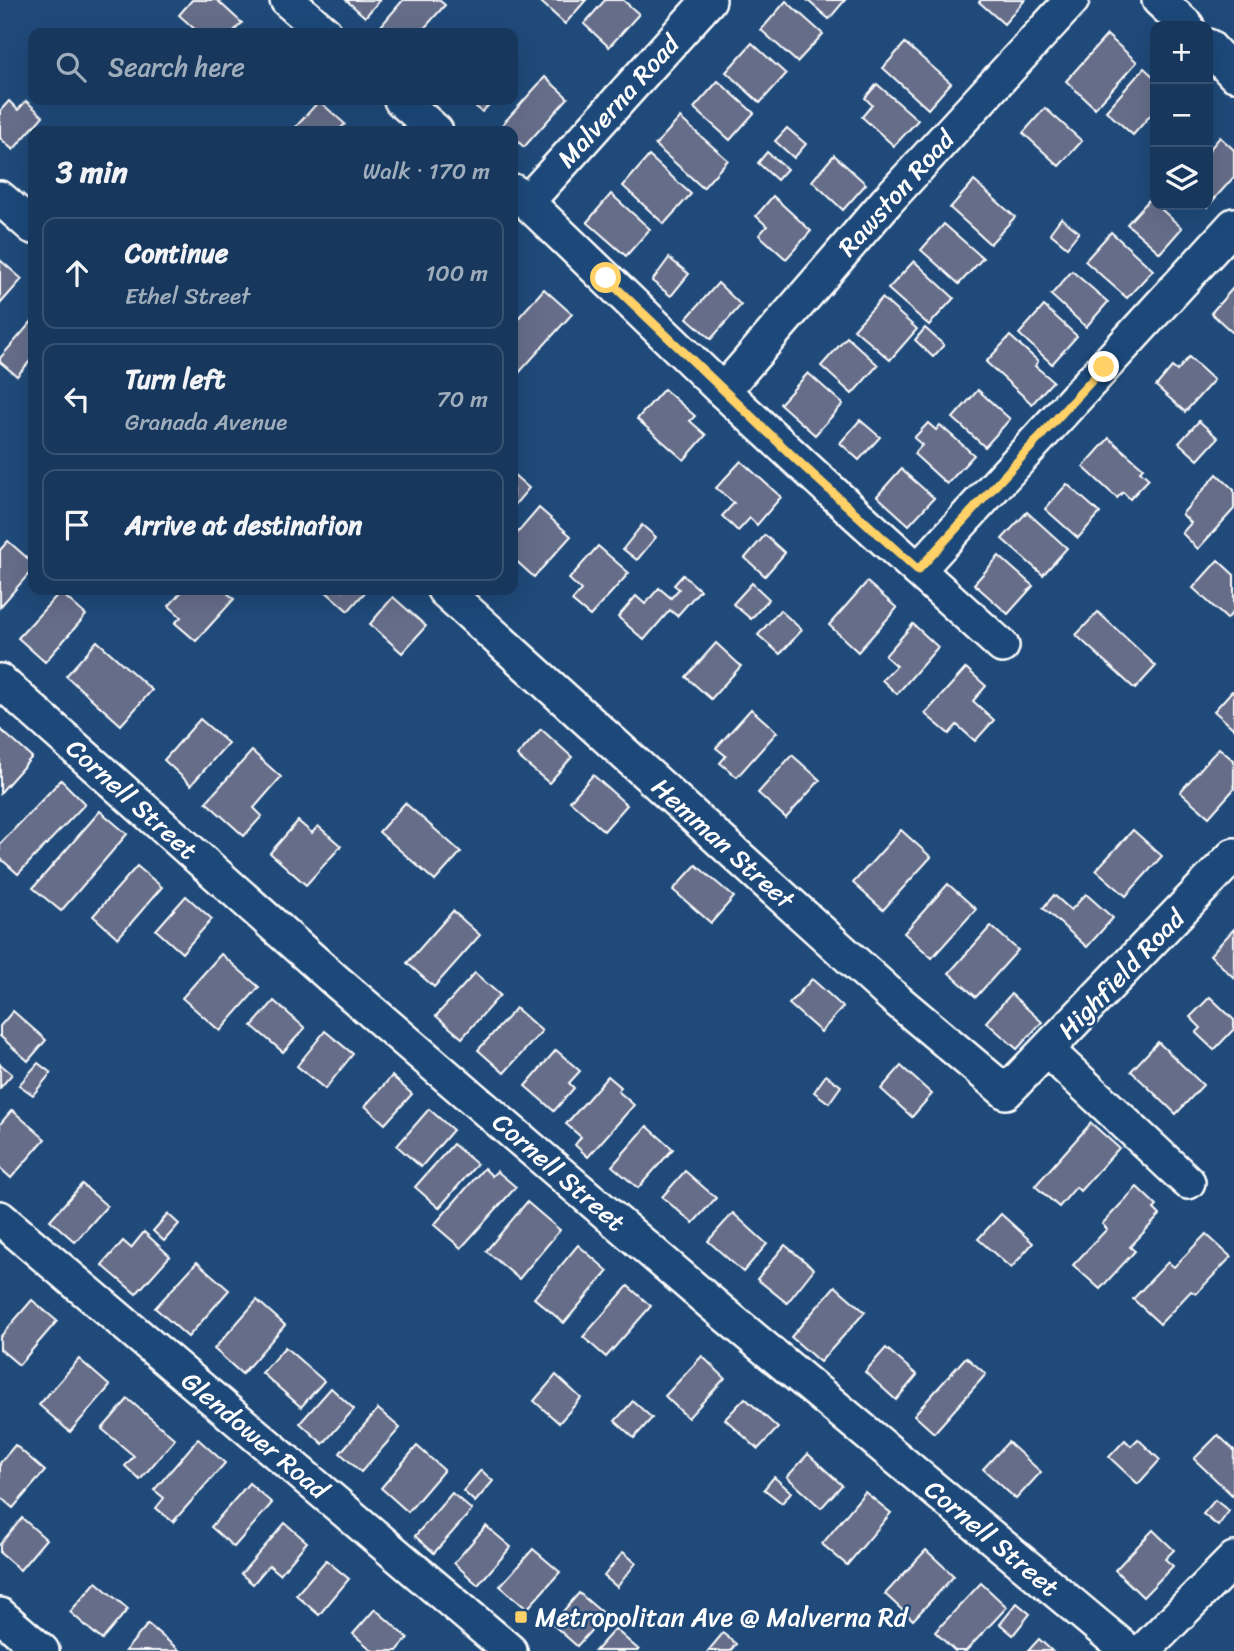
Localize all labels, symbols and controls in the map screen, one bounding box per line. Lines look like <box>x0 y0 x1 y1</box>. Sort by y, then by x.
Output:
map controls <box>1150 21 1213 210</box>
button: + <box>1150 21 1213 84</box>
street label: Malverna Road <box>545 22 693 179</box>
search box <box>28 28 518 105</box>
text: Search here <box>108 44 245 90</box>
icon: search <box>52 48 90 86</box>
button: − <box>1150 84 1213 147</box>
street label: Rawston Road <box>826 117 968 267</box>
text: 3 min <box>56 145 128 199</box>
button: layers <box>1150 147 1213 210</box>
text: Walk · 170 m <box>363 151 490 192</box>
text: Continue <box>125 230 228 276</box>
text: 100 m <box>425 253 488 294</box>
icon: ahead <box>58 254 96 292</box>
route start <box>590 262 621 293</box>
text: Ethel Street <box>125 276 250 317</box>
route end <box>1088 351 1119 382</box>
text: Turn left <box>125 356 225 402</box>
text: 70 m <box>437 379 488 420</box>
icon: left <box>58 380 96 418</box>
text: Granada Avenue <box>125 402 287 443</box>
text: Arrive at destination <box>125 502 362 548</box>
icon: arrive <box>58 506 96 544</box>
street label: Cornell Street <box>55 727 209 871</box>
street label: Hemman Street <box>641 766 807 921</box>
street label: Highfield Road <box>1046 896 1198 1050</box>
street label: Cornell Street <box>481 1100 637 1244</box>
street label: Glendower Road <box>171 1359 341 1512</box>
street label: Cornell Street <box>914 1467 1070 1609</box>
place label: Metropolitan Ave @ Malverna Rd <box>535 1594 910 1640</box>
marker: Metropolitan Ave @ Malverna Rd <box>513 1609 529 1625</box>

